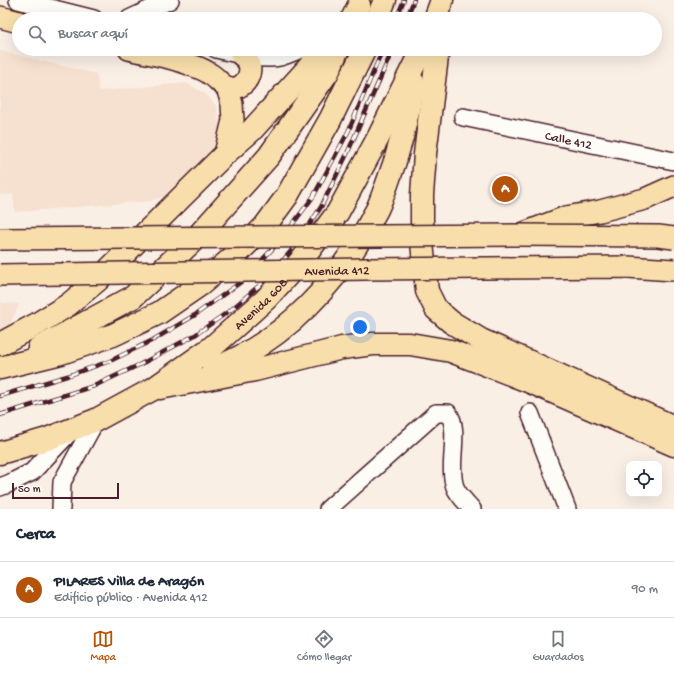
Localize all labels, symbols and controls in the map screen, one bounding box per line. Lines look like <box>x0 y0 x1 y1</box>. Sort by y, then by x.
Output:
search box <box>12 12 662 56</box>
icon: search <box>26 23 48 45</box>
text: Buscar aquí <box>58 25 128 43</box>
street label: Calle 412 <box>543 129 594 154</box>
pin: A <box>492 174 518 204</box>
street label: Avenida 412 <box>304 264 370 280</box>
street label: Avenida 608 <box>232 276 291 334</box>
your location <box>350 317 370 337</box>
map controls <box>626 461 662 497</box>
button: locate <box>626 461 662 497</box>
scale bar <box>12 481 119 500</box>
text: 50 m <box>18 484 40 496</box>
text: Cerca <box>16 525 55 545</box>
text: PILARES Villa de Aragón <box>54 573 204 591</box>
text: A <box>25 582 33 597</box>
text: 90 m <box>632 582 658 597</box>
text: Edificio público · Avenida 412 <box>54 591 208 606</box>
tab: Mapa <box>91 628 116 664</box>
tab: Cómo llegar <box>297 628 351 664</box>
tab: Guardados <box>533 628 583 664</box>

